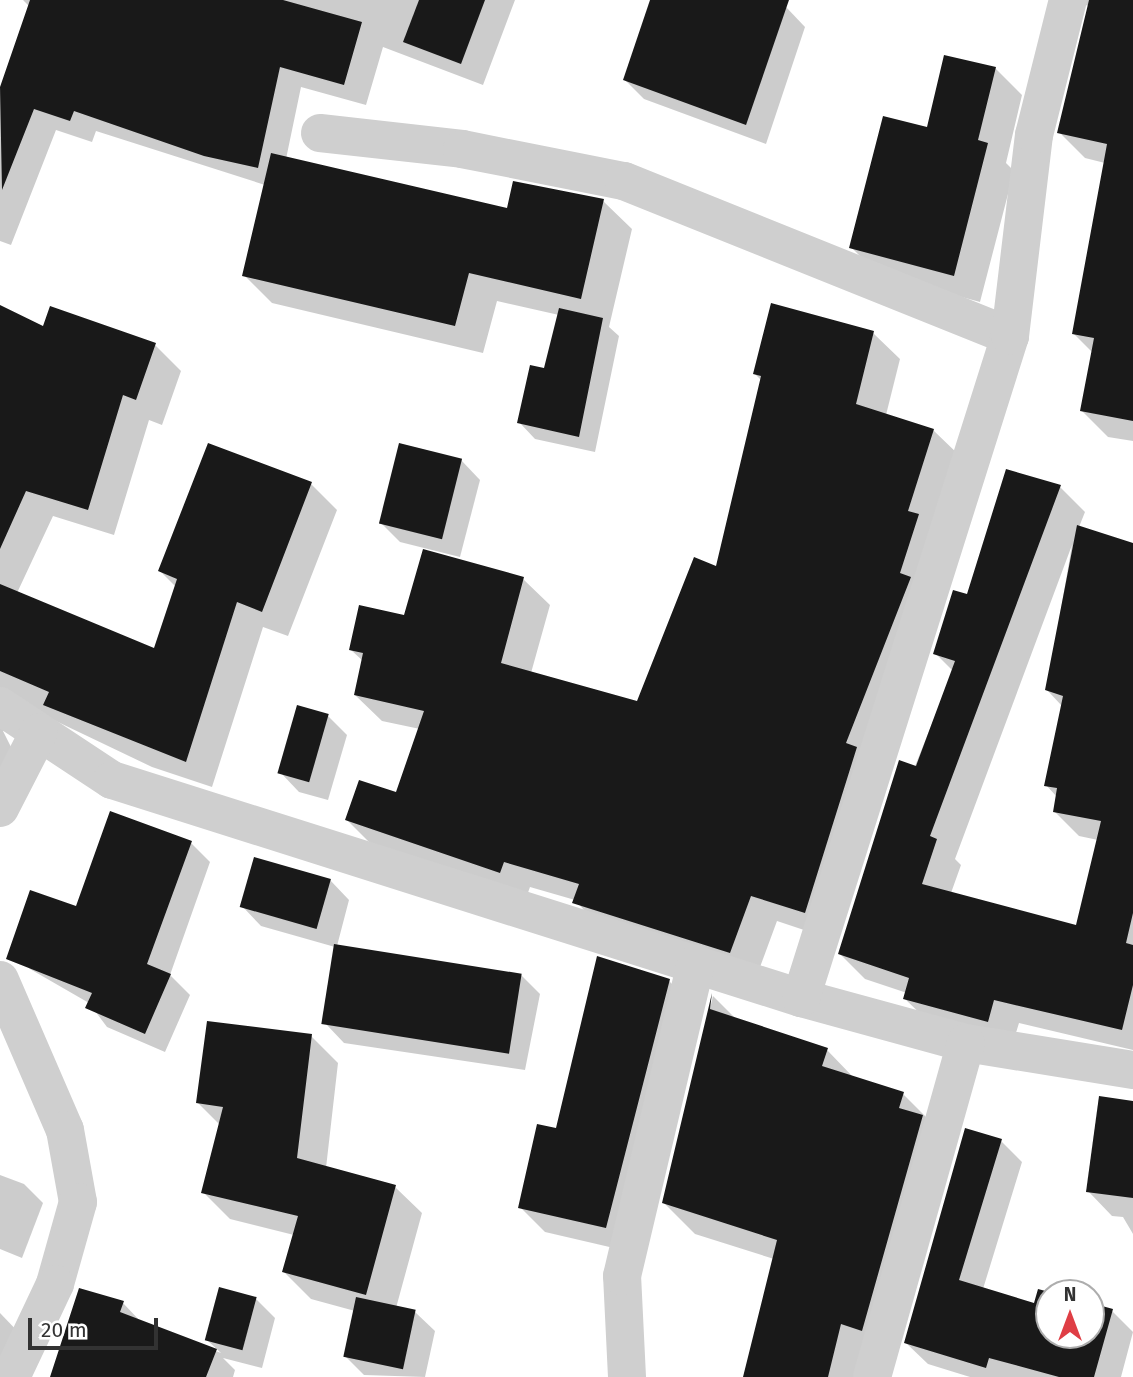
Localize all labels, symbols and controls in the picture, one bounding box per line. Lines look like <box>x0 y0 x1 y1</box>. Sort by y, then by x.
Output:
north arrow <box>1035 1279 1105 1349</box>
text: N <box>1064 1283 1076 1306</box>
scale bar <box>32 1304 161 1348</box>
text: 20 m <box>41 1317 87 1343</box>

